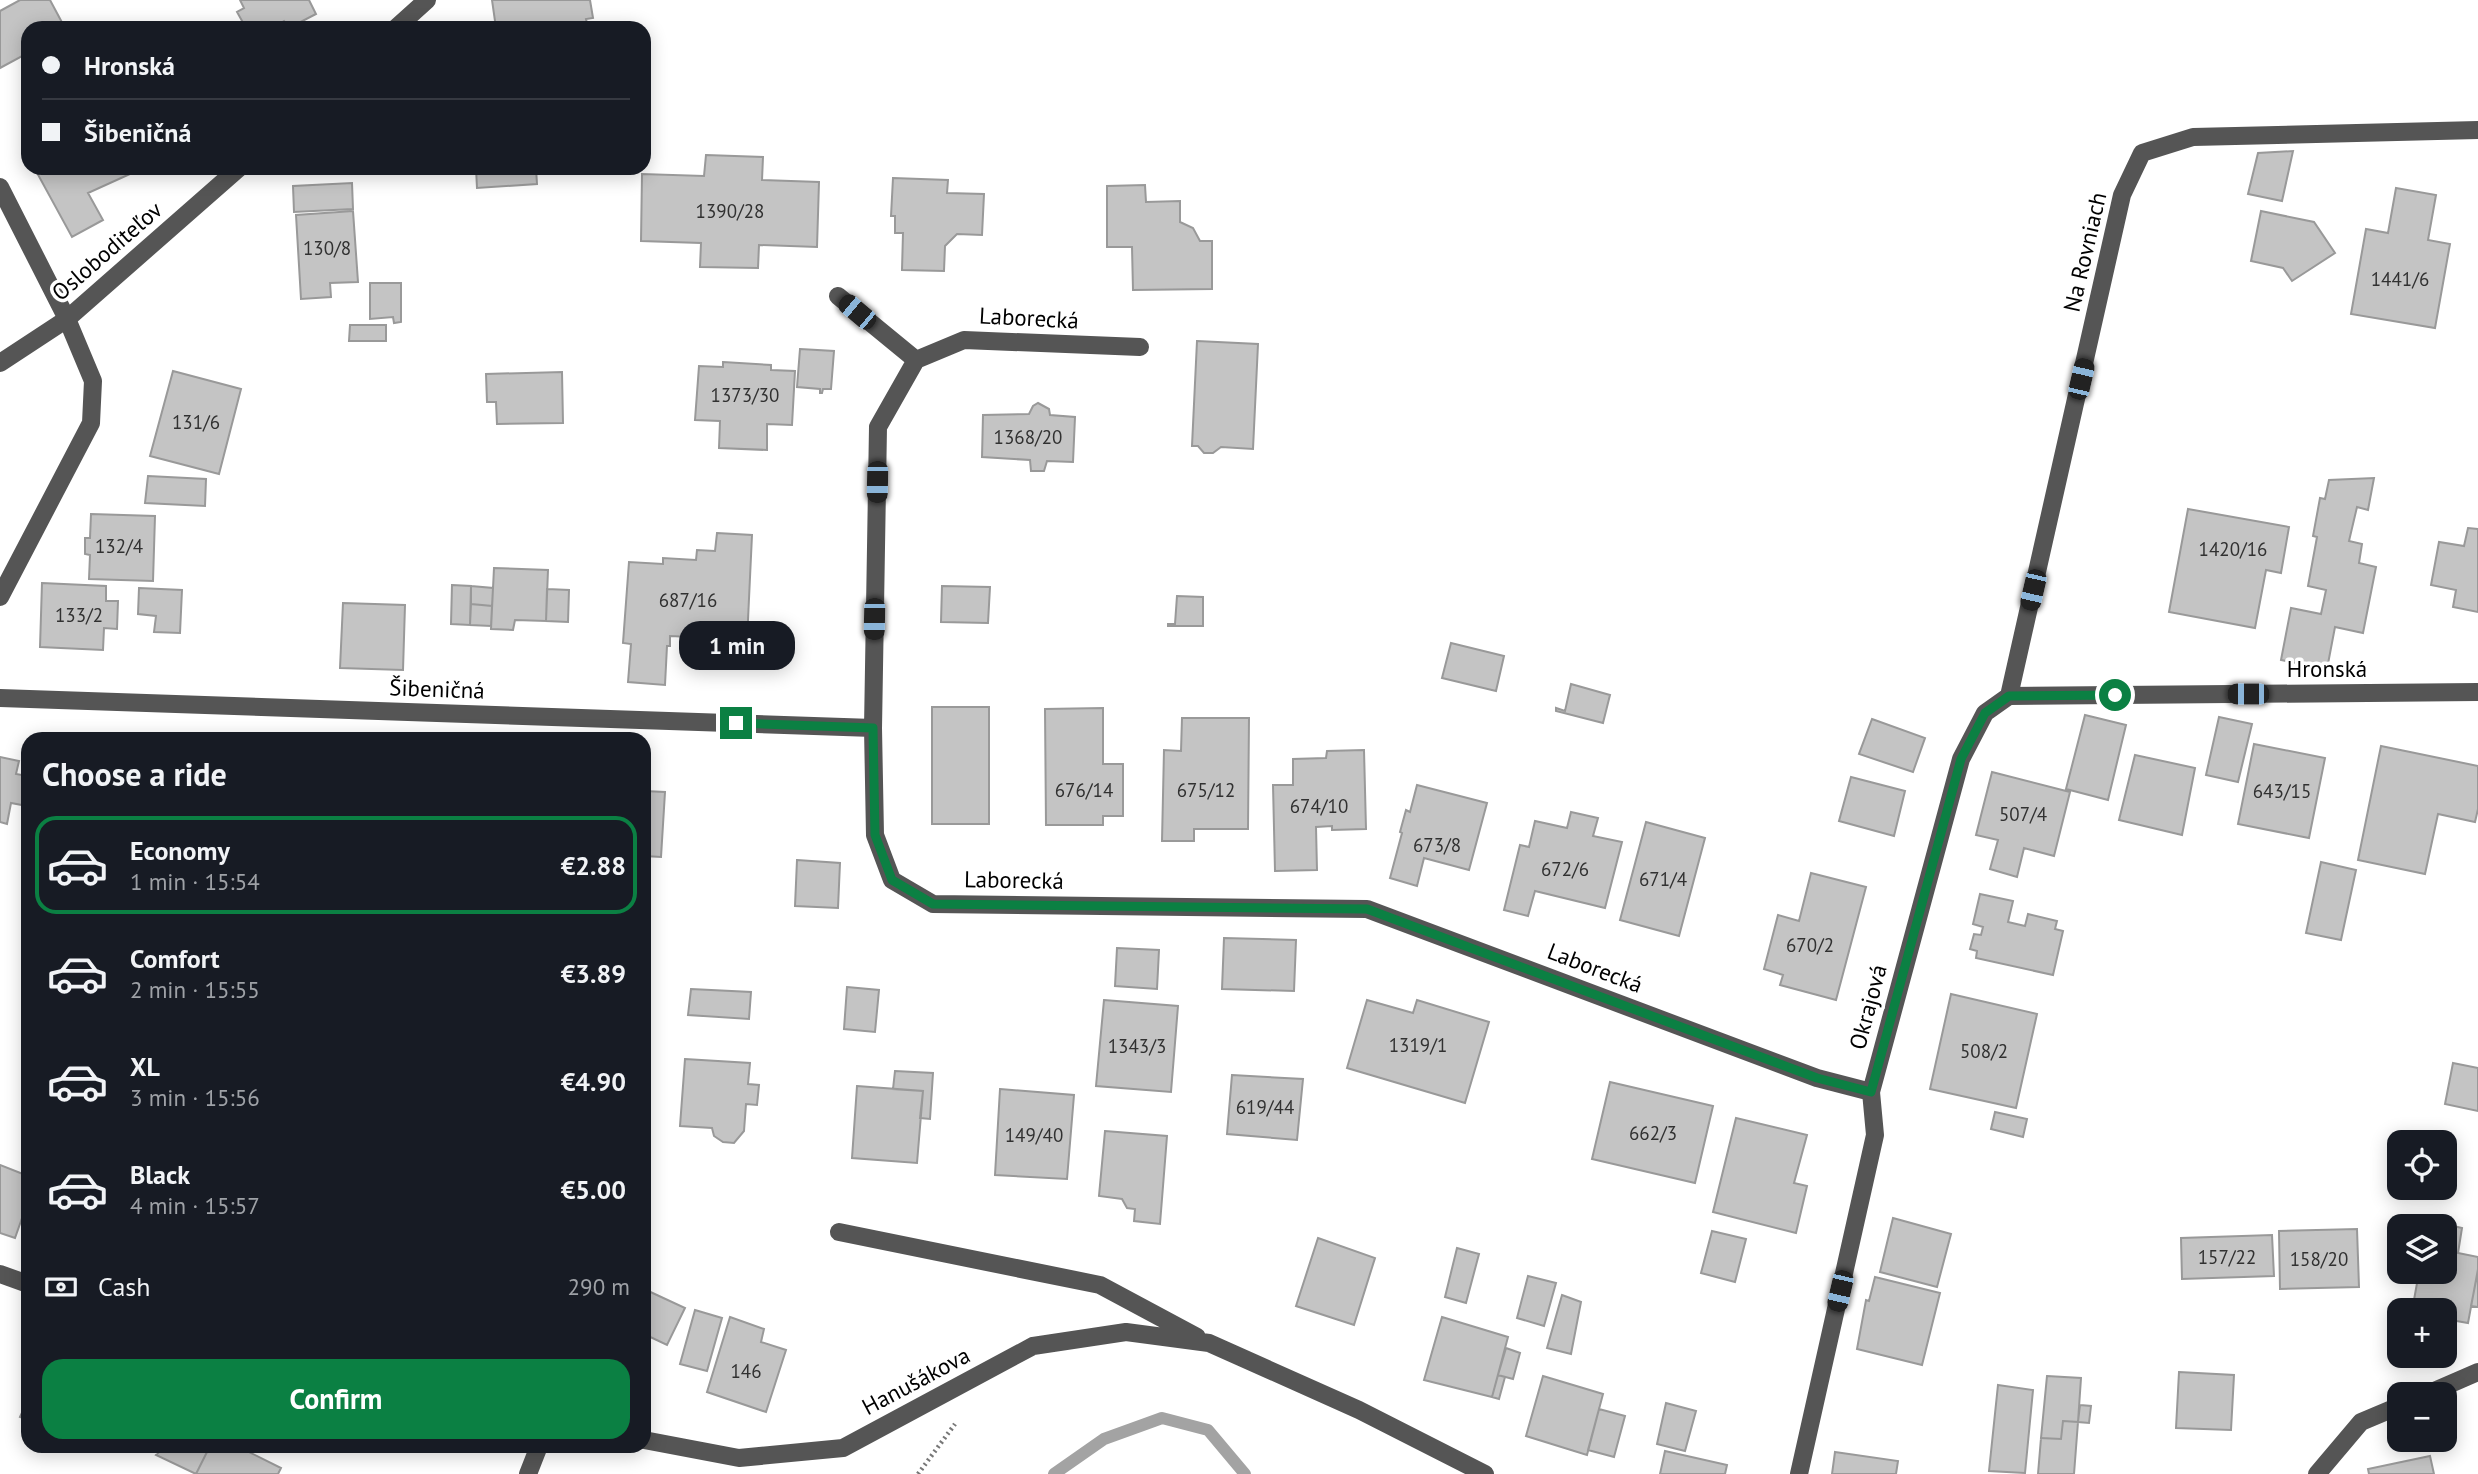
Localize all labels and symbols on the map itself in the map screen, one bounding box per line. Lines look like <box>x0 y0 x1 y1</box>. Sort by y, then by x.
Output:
street label: Na Rovniach <box>2057 189 2112 315</box>
street label: Osloboditeľov <box>46 195 168 306</box>
house number: 1390/28 <box>696 199 764 223</box>
house number: 130/8 <box>303 236 351 260</box>
house number: 1441/6 <box>2371 267 2429 291</box>
car <box>835 290 880 334</box>
street label: Laborecká <box>979 300 1080 335</box>
car <box>2067 356 2096 402</box>
house number: 1373/30 <box>711 383 779 407</box>
house number: 131/6 <box>172 410 220 434</box>
house number: 1368/20 <box>994 425 1062 449</box>
car <box>867 461 888 503</box>
house number: 132/4 <box>95 534 143 558</box>
house number: 1420/16 <box>2199 537 2267 561</box>
car <box>2019 567 2048 613</box>
house number: 687/16 <box>659 588 717 612</box>
car <box>864 598 885 640</box>
house number: 133/2 <box>55 603 103 627</box>
callout: 1 min <box>678 622 794 670</box>
street label: Hronská <box>2287 654 2367 683</box>
street label: Šibeničná <box>389 672 485 705</box>
route start <box>2099 679 2131 711</box>
car <box>2228 684 2270 705</box>
route end <box>720 707 752 739</box>
house number: 676/14 <box>1055 778 1113 802</box>
house number: 675/12 <box>1177 778 1235 802</box>
house number: 643/15 <box>2253 779 2311 803</box>
house number: 674/10 <box>1290 794 1348 818</box>
house number: 507/4 <box>1999 802 2047 826</box>
house number: 673/8 <box>1413 833 1461 857</box>
house number: 672/6 <box>1541 857 1589 881</box>
street label: Laborecká <box>964 864 1064 895</box>
house number: 671/4 <box>1639 867 1687 891</box>
house number: 670/2 <box>1786 933 1834 957</box>
street label: Laborecká <box>1543 936 1647 999</box>
street label: Okrajová <box>1842 961 1893 1052</box>
house number: 1319/1 <box>1389 1033 1447 1057</box>
house number: 1343/3 <box>1108 1034 1166 1058</box>
house number: 508/2 <box>1960 1039 2008 1063</box>
house number: 619/44 <box>1236 1095 1294 1119</box>
house number: 662/3 <box>1629 1121 1677 1145</box>
house number: 149/40 <box>1005 1123 1063 1147</box>
house number: 157/22 <box>2198 1245 2256 1269</box>
house number: 158/20 <box>2290 1247 2348 1271</box>
car <box>1826 1268 1855 1314</box>
street label: Hanušákova <box>857 1340 975 1421</box>
house number: 146 <box>730 1359 762 1383</box>

